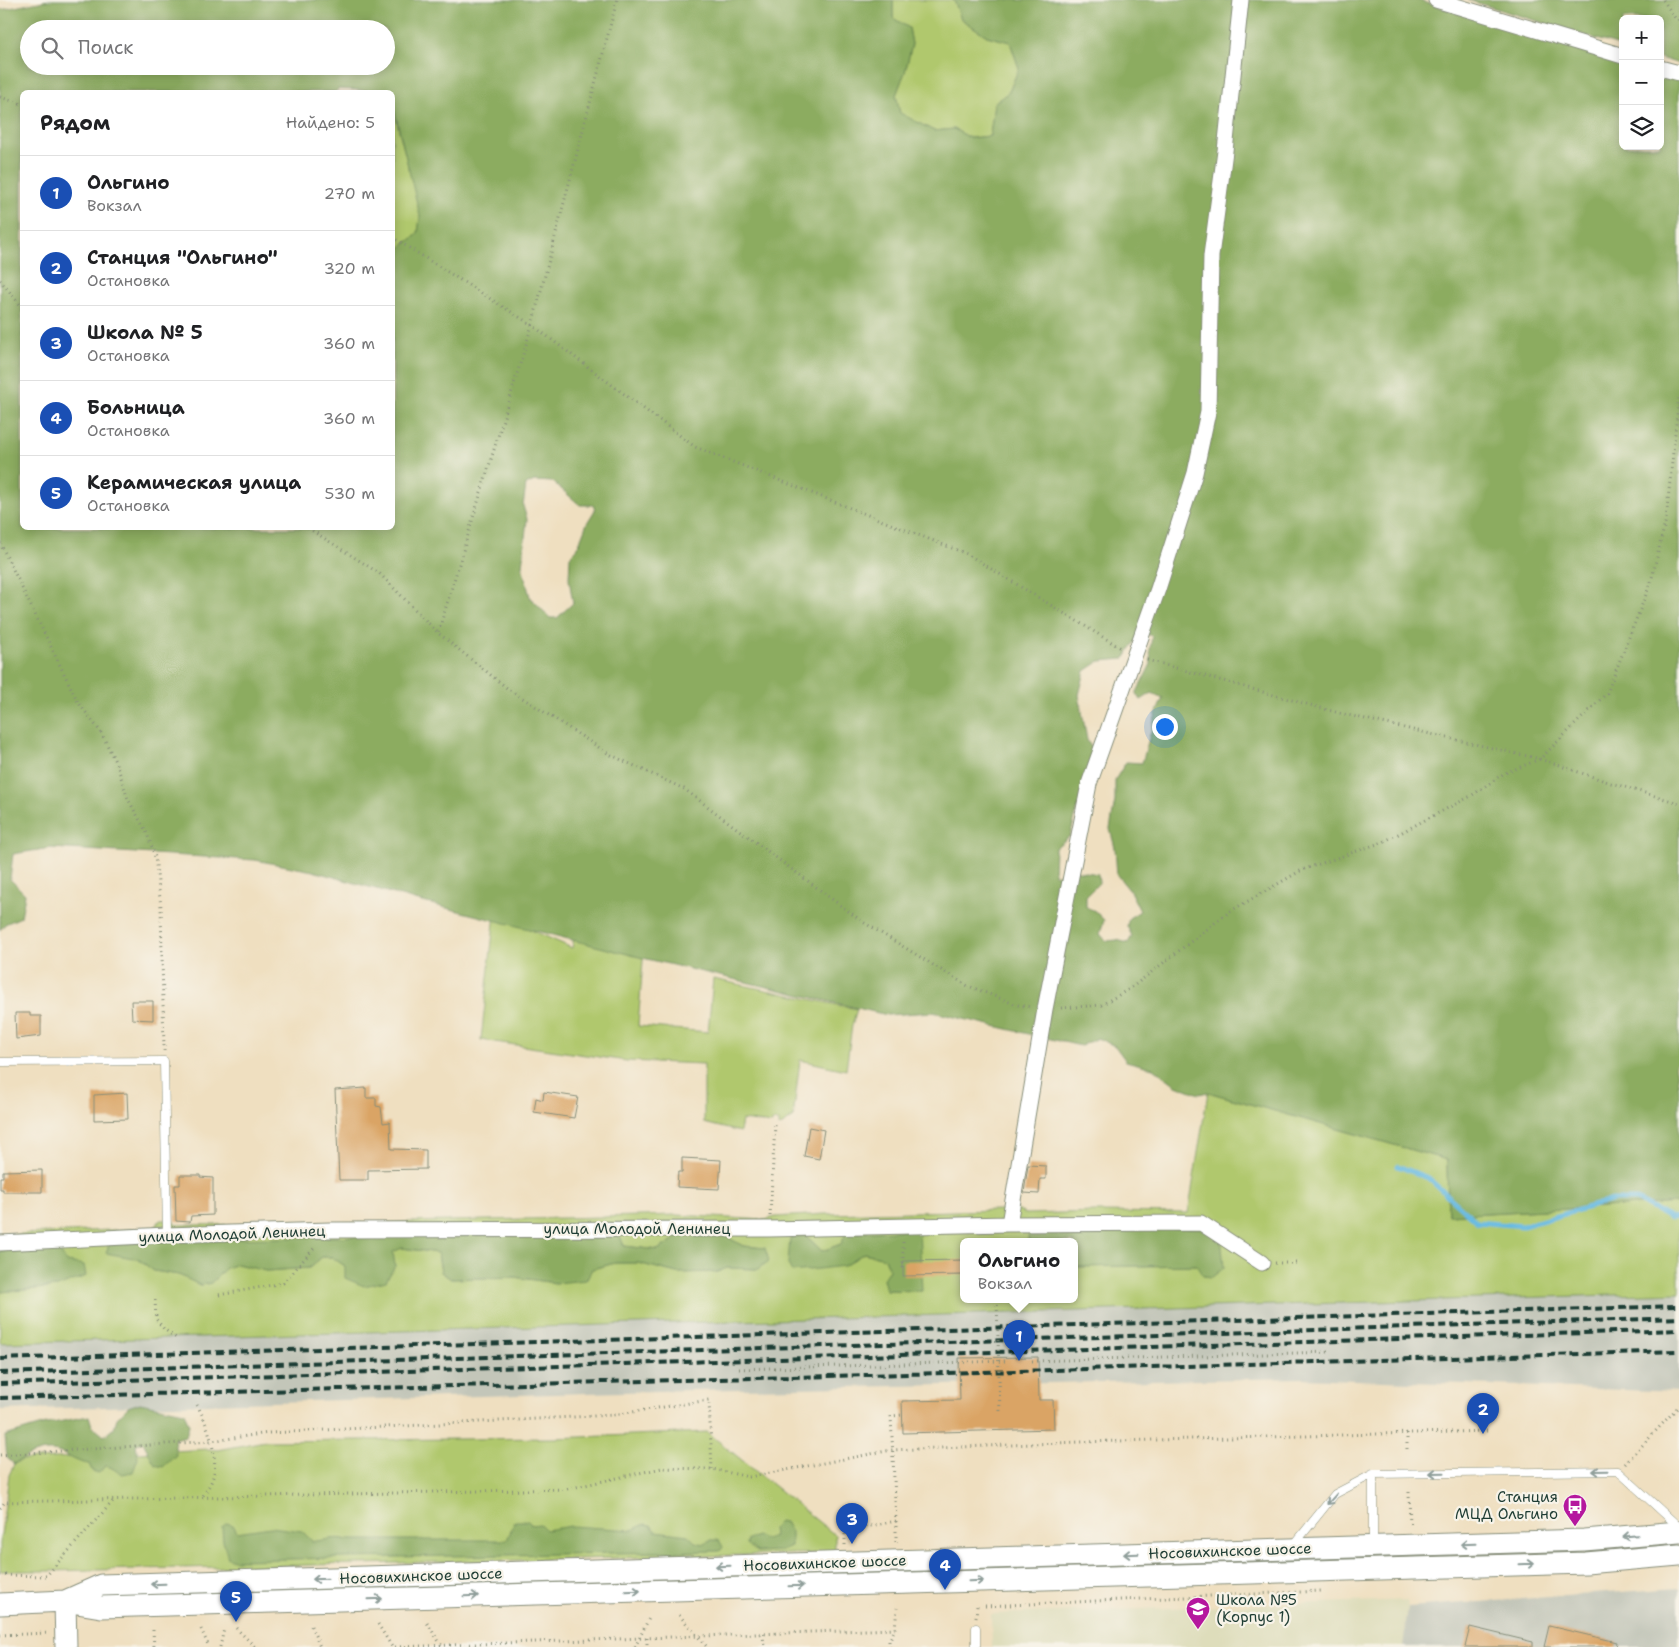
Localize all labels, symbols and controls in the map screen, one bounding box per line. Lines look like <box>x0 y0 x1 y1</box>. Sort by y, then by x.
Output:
map controls <box>1619 15 1664 150</box>
button: + <box>1619 15 1664 60</box>
search box <box>20 20 395 75</box>
icon: search <box>38 34 66 62</box>
text: Поиск <box>78 35 133 60</box>
button: − <box>1619 60 1664 105</box>
button: layers <box>1619 105 1664 150</box>
text: Рядом <box>40 109 110 137</box>
text: Найдено: 5 <box>286 112 375 133</box>
text: Ольгино <box>87 170 170 195</box>
text: 1 <box>52 183 60 204</box>
text: 270 m <box>324 183 375 204</box>
text: Вокзал <box>87 195 142 216</box>
text: Станция "Ольгино" <box>87 245 278 270</box>
text: 2 <box>50 258 62 279</box>
text: 320 m <box>324 258 375 279</box>
text: Остановка <box>87 270 170 291</box>
text: Школа № 5 <box>87 320 203 345</box>
text: 3 <box>50 333 62 354</box>
text: 360 m <box>323 333 375 354</box>
text: Остановка <box>87 345 170 366</box>
text: Больница <box>87 395 185 420</box>
text: 4 <box>50 408 62 429</box>
text: 360 m <box>323 408 375 429</box>
text: Остановка <box>87 420 170 441</box>
text: Керамическая улица <box>87 470 301 495</box>
text: 5 <box>51 483 61 504</box>
text: 530 m <box>325 483 375 504</box>
text: Остановка <box>87 495 170 516</box>
your location <box>1152 714 1178 740</box>
street label: улица Молодой Ленинец <box>544 1219 731 1239</box>
street label: улица Молодой Ленинец <box>138 1221 326 1247</box>
popup <box>960 1238 1078 1303</box>
text: Ольгино <box>978 1248 1060 1273</box>
text: Вокзал <box>978 1273 1032 1294</box>
pin: 1 <box>1003 1320 1035 1361</box>
pin: 2 <box>1467 1393 1499 1434</box>
one-way arrow <box>1592 1466 1608 1476</box>
one-way arrow <box>1430 1468 1446 1478</box>
place label: Станция МЦД Ольгино <box>1455 1487 1558 1524</box>
one-way arrow <box>1326 1492 1337 1505</box>
bus stop icon: Станция МЦД Ольгино <box>1562 1493 1588 1527</box>
pin: 3 <box>836 1503 868 1544</box>
one-way arrow <box>1623 1532 1639 1541</box>
street label: Носовихинское шоссе <box>1148 1538 1312 1564</box>
one-way arrow <box>1460 1539 1476 1548</box>
pin: 4 <box>929 1549 961 1590</box>
one-way arrow <box>1123 1549 1140 1559</box>
street label: Носовихинское шоссе <box>743 1550 907 1576</box>
one-way arrow <box>1518 1560 1534 1569</box>
one-way arrow <box>716 1561 732 1571</box>
street label: Носовихинское шоссе <box>339 1563 503 1589</box>
one-way arrow <box>312 1574 328 1583</box>
one-way arrow <box>967 1576 983 1586</box>
one-way arrow <box>150 1579 166 1588</box>
pin: 5 <box>220 1581 252 1622</box>
one-way arrow <box>787 1582 803 1591</box>
one-way arrow <box>624 1586 641 1596</box>
place label: Школа №5 (Корпус 1) <box>1216 1590 1297 1627</box>
one-way arrow <box>462 1591 479 1601</box>
one-way arrow <box>367 1594 383 1604</box>
school or university icon: Школа №5 (Корпус 1) <box>1185 1596 1211 1630</box>

